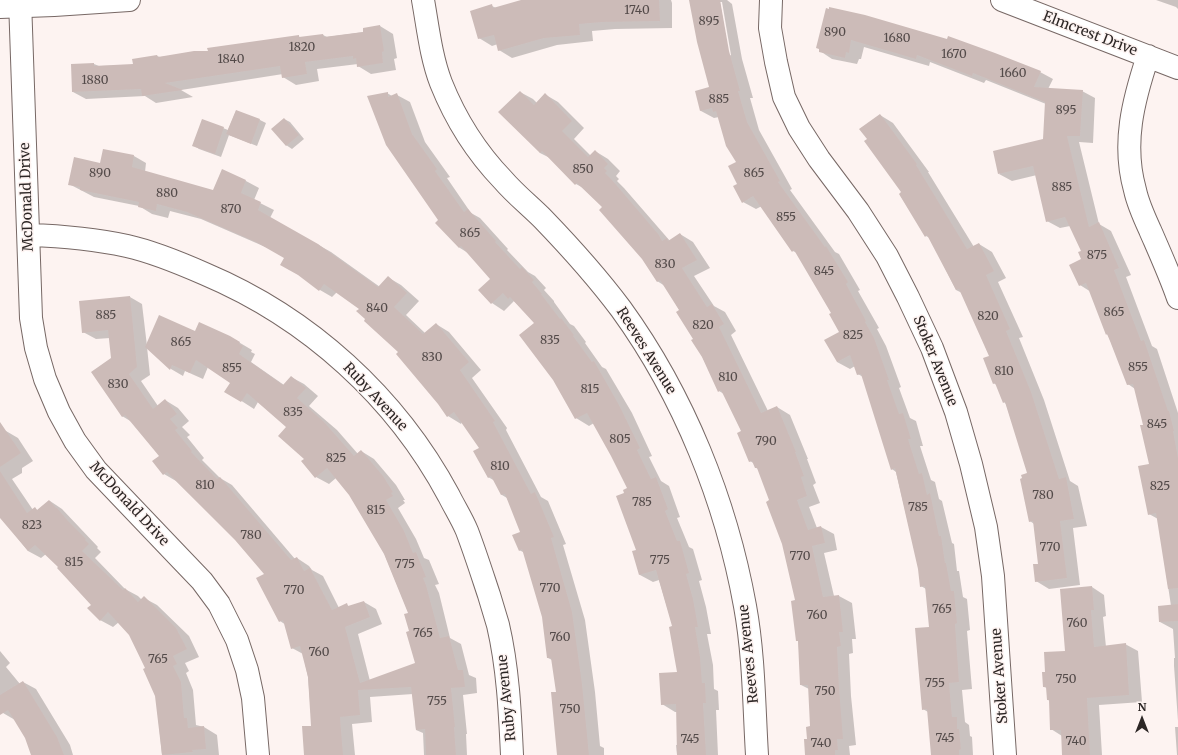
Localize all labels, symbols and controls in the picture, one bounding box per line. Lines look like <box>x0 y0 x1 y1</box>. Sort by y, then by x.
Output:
house number: 1740 <box>624 4 650 18</box>
street label: Elmcrest Drive <box>1040 8 1140 60</box>
house number: 895 <box>699 15 719 29</box>
house number: 890 <box>824 26 846 40</box>
house number: 1680 <box>883 32 911 46</box>
house number: 1820 <box>289 41 315 55</box>
house number: 1670 <box>941 48 967 62</box>
house number: 1840 <box>217 53 245 67</box>
house number: 1660 <box>999 67 1027 81</box>
house number: 1880 <box>81 74 109 88</box>
house number: 885 <box>709 93 729 107</box>
house number: 895 <box>1056 104 1076 118</box>
street label: McDonald Drive <box>17 142 37 252</box>
house number: 850 <box>572 163 594 177</box>
house number: 890 <box>89 167 111 181</box>
house number: 865 <box>744 167 764 181</box>
house number: 885 <box>1052 181 1072 195</box>
house number: 880 <box>156 187 178 201</box>
house number: 870 <box>220 203 242 217</box>
house number: 855 <box>776 211 796 225</box>
house number: 865 <box>460 227 480 241</box>
house number: 875 <box>1087 249 1107 263</box>
house number: 830 <box>654 258 676 272</box>
house number: 845 <box>814 265 834 279</box>
house number: 840 <box>366 302 388 316</box>
street label: Reeves Avenue <box>613 304 679 398</box>
house number: 865 <box>1104 306 1124 320</box>
house number: 885 <box>96 309 116 323</box>
house number: 820 <box>977 310 999 324</box>
street label: Stoker Avenue <box>909 313 961 409</box>
house number: 820 <box>692 319 714 333</box>
house number: 825 <box>843 329 863 343</box>
house number: 835 <box>540 334 560 348</box>
house number: 865 <box>171 336 191 350</box>
house number: 830 <box>421 351 443 365</box>
street label: Ruby Avenue <box>339 359 411 435</box>
house number: 855 <box>1128 361 1148 375</box>
house number: 855 <box>222 362 242 376</box>
house number: 810 <box>994 365 1014 379</box>
house number: 810 <box>718 371 738 385</box>
house number: 830 <box>107 378 129 392</box>
house number: 815 <box>581 383 599 397</box>
house number: 835 <box>283 406 303 420</box>
house number: 845 <box>1147 418 1167 432</box>
house number: 805 <box>609 433 631 447</box>
house number: 790 <box>755 435 777 449</box>
house number: 825 <box>326 452 346 466</box>
street label: McDonald Drive <box>86 458 172 550</box>
house number: 810 <box>490 460 510 474</box>
house number: 810 <box>195 479 215 493</box>
house number: 825 <box>1150 480 1170 494</box>
house number: 780 <box>1032 489 1054 503</box>
house number: 785 <box>632 496 652 510</box>
house number: 785 <box>908 501 928 515</box>
house number: 815 <box>367 504 385 518</box>
house number: 823 <box>22 519 42 533</box>
house number: 780 <box>240 529 262 543</box>
house number: 770 <box>1039 541 1061 555</box>
house number: 770 <box>789 550 811 564</box>
house number: 775 <box>650 554 670 568</box>
house number: 815 <box>65 556 83 570</box>
house number: 775 <box>395 558 415 572</box>
house number: 770 <box>539 582 561 596</box>
house number: 770 <box>283 584 305 598</box>
house number: 765 <box>932 603 952 617</box>
street label: Reeves Avenue <box>735 604 763 704</box>
house number: 760 <box>806 609 828 623</box>
house number: 760 <box>1066 617 1088 631</box>
house number: 765 <box>413 627 433 641</box>
street label: Stoker Avenue <box>988 628 1012 724</box>
house number: 760 <box>549 631 571 645</box>
house number: 760 <box>308 646 330 660</box>
house number: 765 <box>148 653 168 667</box>
street label: Ruby Avenue <box>494 654 520 742</box>
house number: 750 <box>1055 673 1077 687</box>
house number: 755 <box>925 677 945 691</box>
house number: 750 <box>814 685 836 699</box>
house number: 755 <box>427 695 447 709</box>
north arrow <box>1122 699 1162 739</box>
text: N <box>1138 700 1146 714</box>
house number: 750 <box>559 703 581 717</box>
house number: 745 <box>935 732 955 746</box>
house number: 745 <box>680 733 700 747</box>
house number: 740 <box>1066 735 1086 749</box>
house number: 740 <box>811 737 831 751</box>

